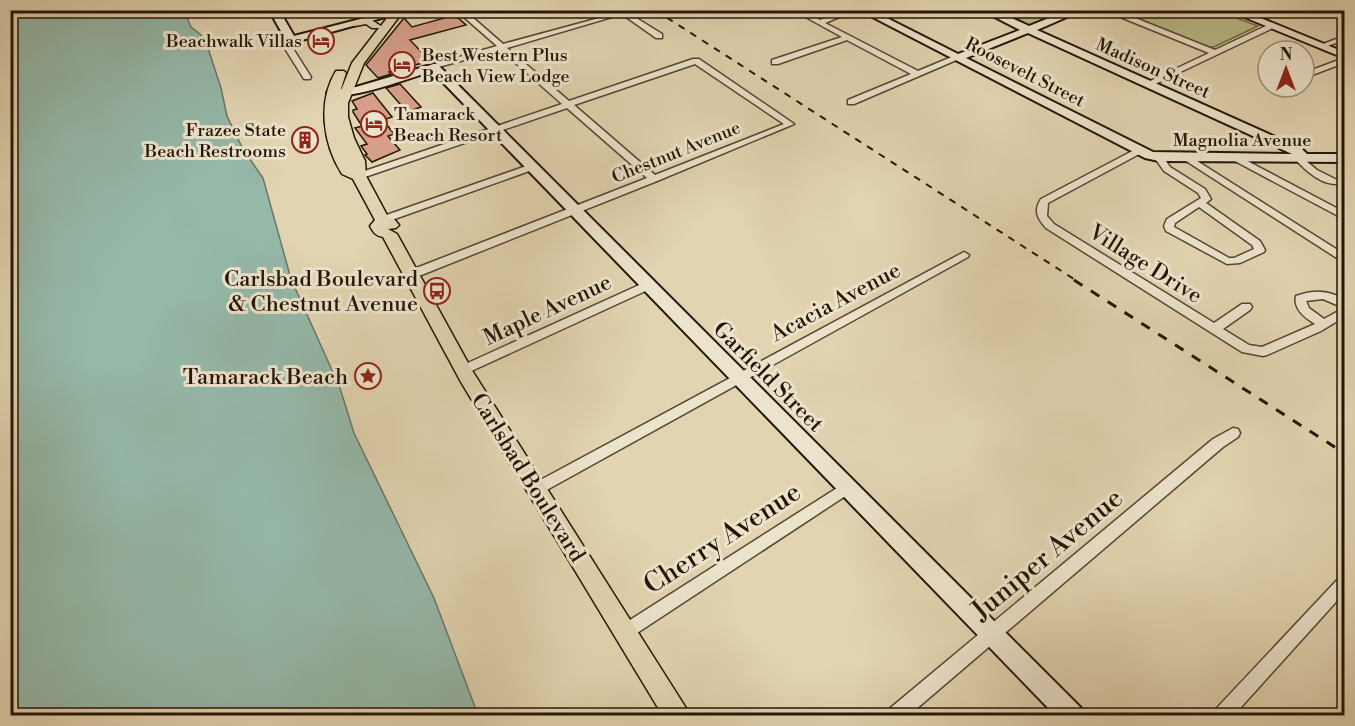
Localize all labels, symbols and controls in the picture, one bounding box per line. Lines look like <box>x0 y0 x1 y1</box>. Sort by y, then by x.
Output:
hotel icon: Beachwalk Villas <box>306 26 336 56</box>
place label: Beachwalk Villas <box>165 30 302 53</box>
street label: Roosevelt Street <box>961 32 1089 113</box>
street label: Madison Street <box>1092 33 1214 104</box>
north arrow <box>1256 39 1316 99</box>
place label: Best Western Plus Beach View Lodge <box>421 44 570 88</box>
text: N <box>1280 45 1293 65</box>
hotel icon: Best Western Plus Beach View Lodge <box>387 50 417 80</box>
place label: Tamarack Beach Resort <box>393 103 503 147</box>
hotel icon: Tamarack Beach Resort <box>359 109 389 139</box>
street label: Chestnut Avenue <box>608 116 744 189</box>
place label: Frazee State Beach Restrooms <box>144 119 286 163</box>
building icon: Frazee State Beach Restrooms <box>290 125 320 155</box>
street label: Magnolia Avenue <box>1173 129 1311 152</box>
street label: Village Drive <box>1083 218 1207 310</box>
street label: Acacia Avenue <box>765 257 905 348</box>
place label: Carlsbad Boulevard & Chestnut Avenue <box>224 266 418 318</box>
street label: Maple Avenue <box>479 269 616 352</box>
bus stop icon: Carlsbad Boulevard & Chestnut Avenue <box>422 276 452 306</box>
street label: Garfield Street <box>707 316 829 438</box>
place icon: Tamarack Beach <box>353 361 383 391</box>
place label: Tamarack Beach <box>183 364 348 391</box>
street label: Carlsbad Boulevard <box>465 388 591 568</box>
street label: Cherry Avenue <box>637 475 808 602</box>
street label: Juniper Avenue <box>964 482 1130 629</box>

